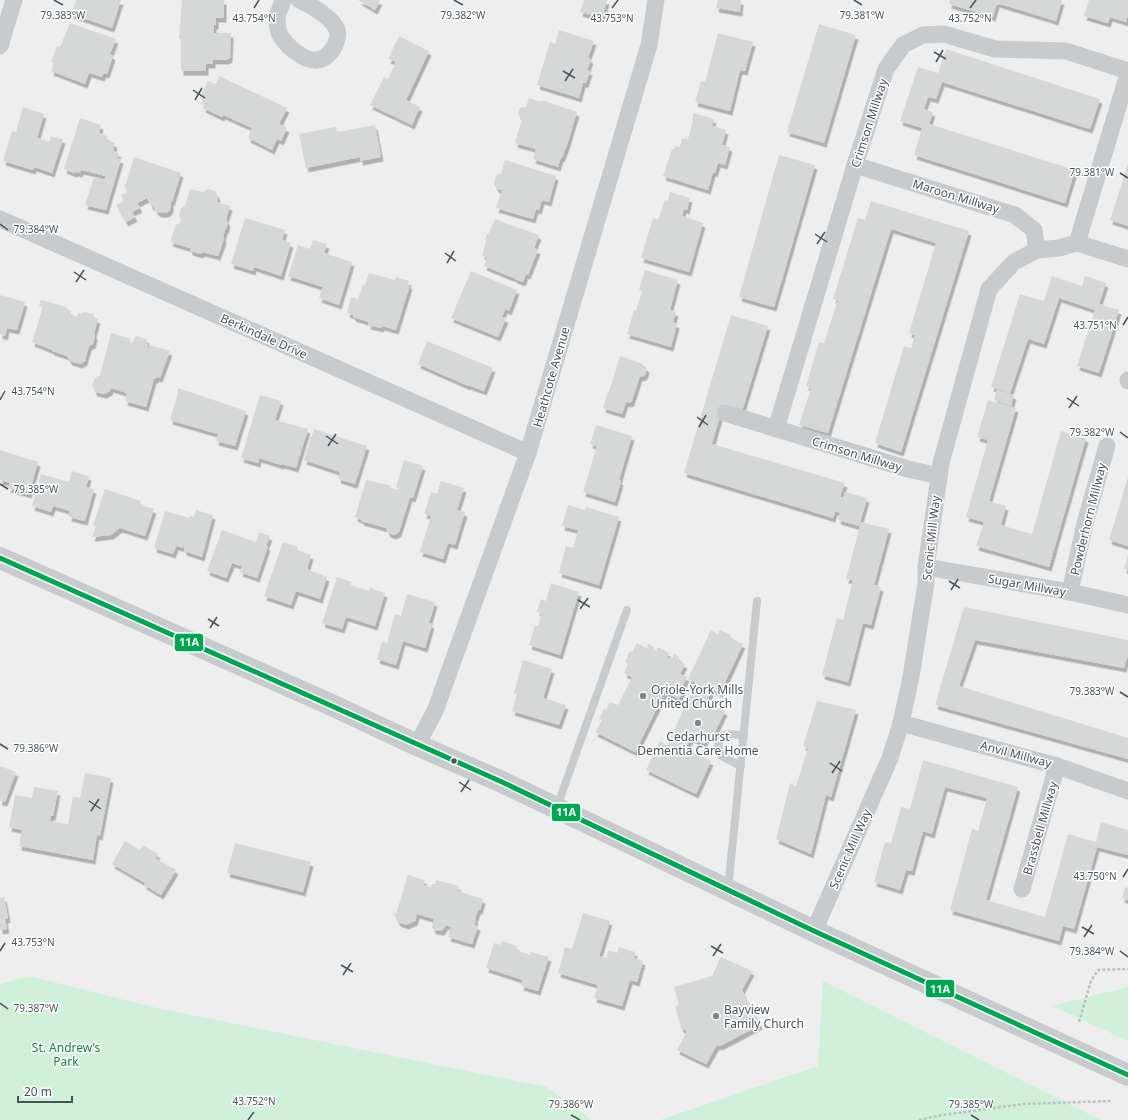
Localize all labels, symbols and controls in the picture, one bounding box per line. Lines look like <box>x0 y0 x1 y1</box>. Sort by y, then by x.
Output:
text: 79.383°W <box>41 8 86 22</box>
text: 79.382°W <box>441 8 486 22</box>
text: 79.381°W <box>840 8 885 22</box>
text: 43.754°N <box>232 11 276 25</box>
text: 43.753°N <box>590 11 634 25</box>
text: 43.752°N <box>948 11 992 25</box>
street label: Crimson Millway <box>847 75 892 170</box>
text: 79.381°W <box>1070 165 1115 179</box>
street label: Maroon Millway <box>911 175 1002 218</box>
text: 79.384°W <box>14 222 59 236</box>
street label: Berkindale Drive <box>218 309 310 363</box>
text: 43.751°N <box>1073 318 1117 332</box>
street label: Heathcote Avenue <box>529 325 574 429</box>
text: 43.754°N <box>11 384 55 398</box>
text: 79.382°W <box>1070 425 1115 439</box>
street label: Crimson Millway <box>810 432 905 476</box>
street label: Powderhorn Millway <box>1066 460 1110 577</box>
text: 79.385°W <box>14 482 59 496</box>
street label: Scenic Mill Way <box>918 494 944 581</box>
street label: Sugar Millway <box>987 570 1068 600</box>
line badge: 11A <box>174 633 204 652</box>
text: 11A <box>179 634 199 649</box>
place label: Oriole-York Mills United Church <box>651 681 744 712</box>
text: 79.383°W <box>1070 684 1115 698</box>
marker: Oriole-York Mills United Church <box>638 691 648 701</box>
marker: Cedarhurst Dementia Care Home <box>693 718 703 728</box>
place label: Cedarhurst Dementia Care Home <box>637 728 759 759</box>
street label: Anvil Millway <box>979 736 1054 772</box>
text: 79.386°W <box>14 741 59 755</box>
unlabelled marker <box>449 756 459 766</box>
street label: Brassbell Millway <box>1019 778 1062 877</box>
line badge: 11A <box>551 803 581 822</box>
text: 11A <box>556 804 576 819</box>
street label: Scenic Mill Way <box>825 806 876 892</box>
text: 43.750°N <box>1073 869 1117 883</box>
text: 43.753°N <box>11 935 55 949</box>
text: 79.384°W <box>1070 944 1115 958</box>
line badge: 11A <box>925 979 955 998</box>
text: 11A <box>930 981 950 996</box>
text: 79.387°W <box>14 1001 59 1015</box>
place label: Bayview Family Church <box>724 1001 804 1032</box>
marker: Bayview Family Church <box>711 1011 721 1021</box>
park label: St. Andrew’s Park <box>32 1039 100 1070</box>
scale bar <box>18 1078 72 1104</box>
text: 20 m <box>24 1083 52 1100</box>
text: 43.752°N <box>232 1094 276 1108</box>
text: 79.386°W <box>549 1097 594 1111</box>
text: 79.385°W <box>949 1097 994 1111</box>

